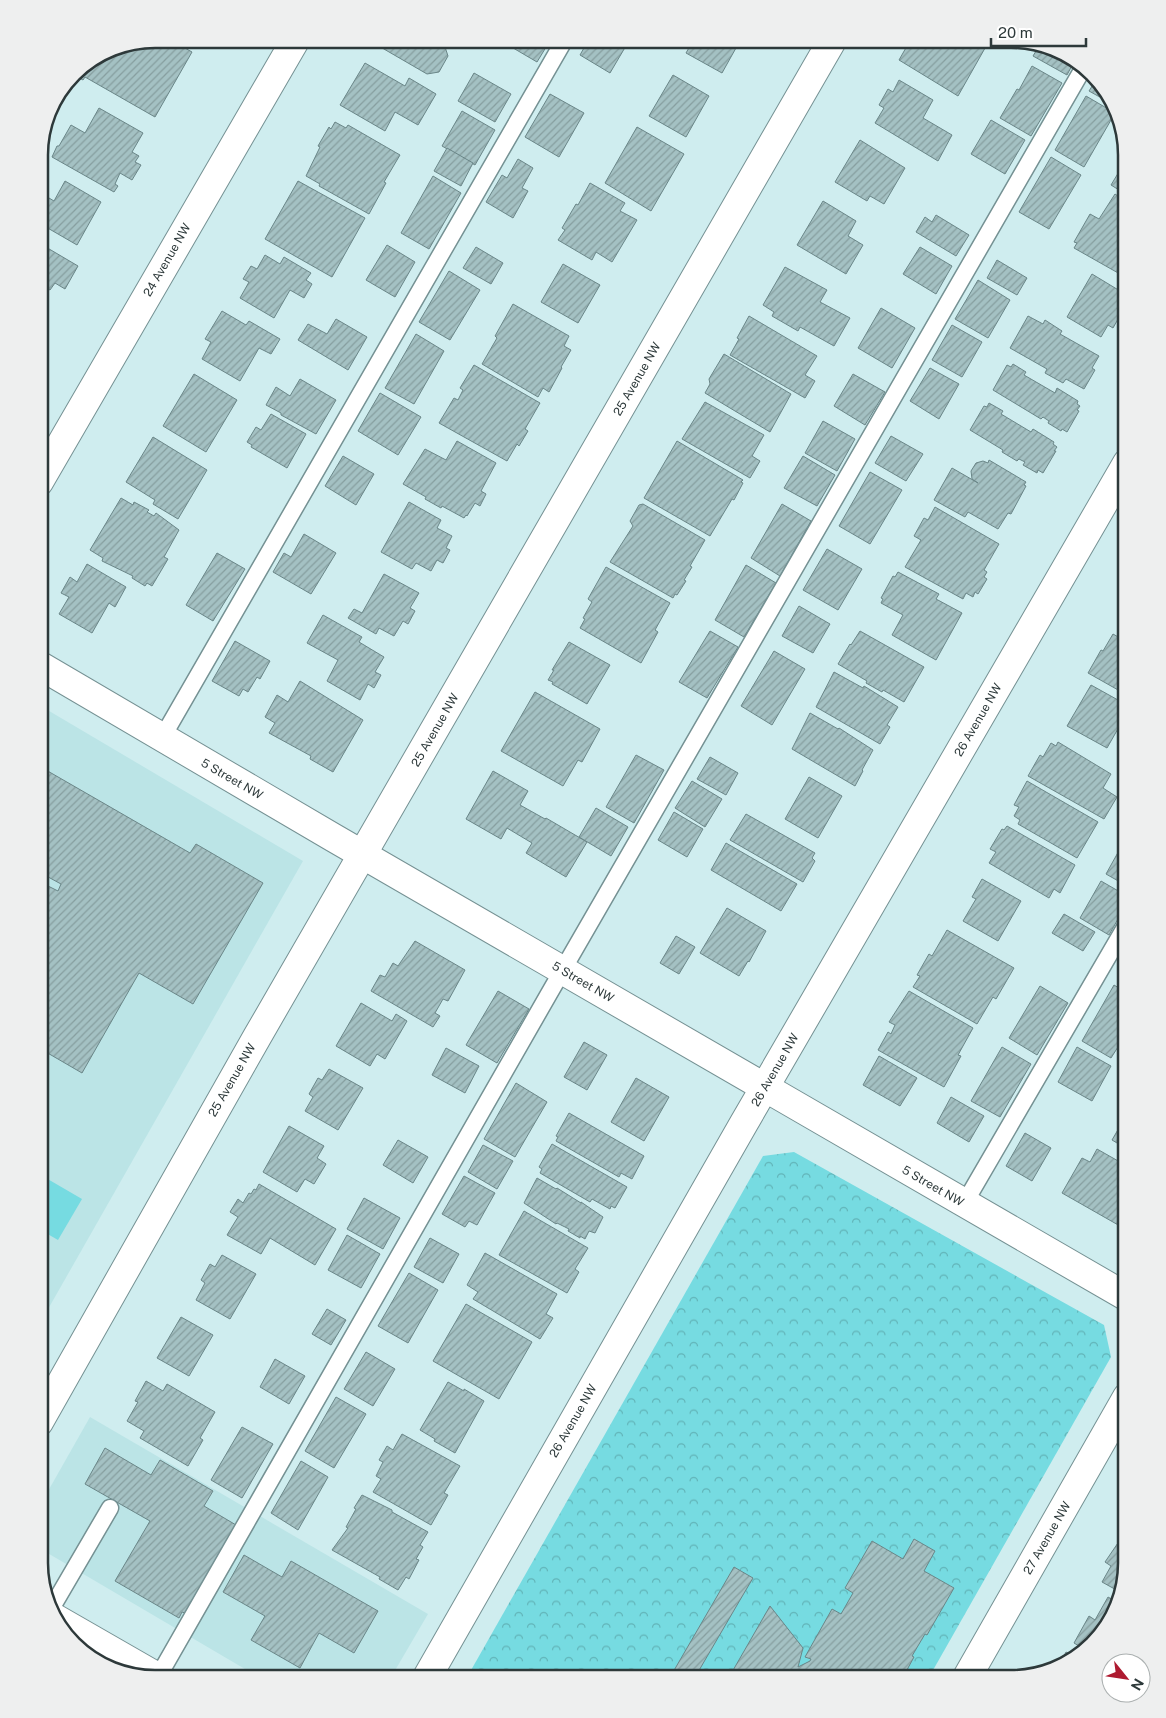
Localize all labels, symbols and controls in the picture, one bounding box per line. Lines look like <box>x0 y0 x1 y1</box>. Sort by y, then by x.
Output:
scale bar <box>991 15 1086 47</box>
text: 20 m <box>998 24 1033 41</box>
street label: 24 Avenue NW <box>140 220 194 299</box>
street label: 25 Avenue NW <box>610 339 664 418</box>
street label: 26 Avenue NW <box>951 680 1005 759</box>
street label: 25 Avenue NW <box>408 690 462 769</box>
street label: 5 Street NW <box>199 756 266 803</box>
street label: 5 Street NW <box>550 959 617 1006</box>
street label: 26 Avenue NW <box>748 1030 802 1109</box>
street label: 25 Avenue NW <box>205 1040 259 1119</box>
street label: 5 Street NW <box>900 1163 967 1210</box>
street label: 26 Avenue NW <box>546 1381 600 1460</box>
street label: 27 Avenue NW <box>1020 1499 1074 1577</box>
north arrow <box>1101 1653 1151 1703</box>
text: N <box>1128 1676 1147 1693</box>

